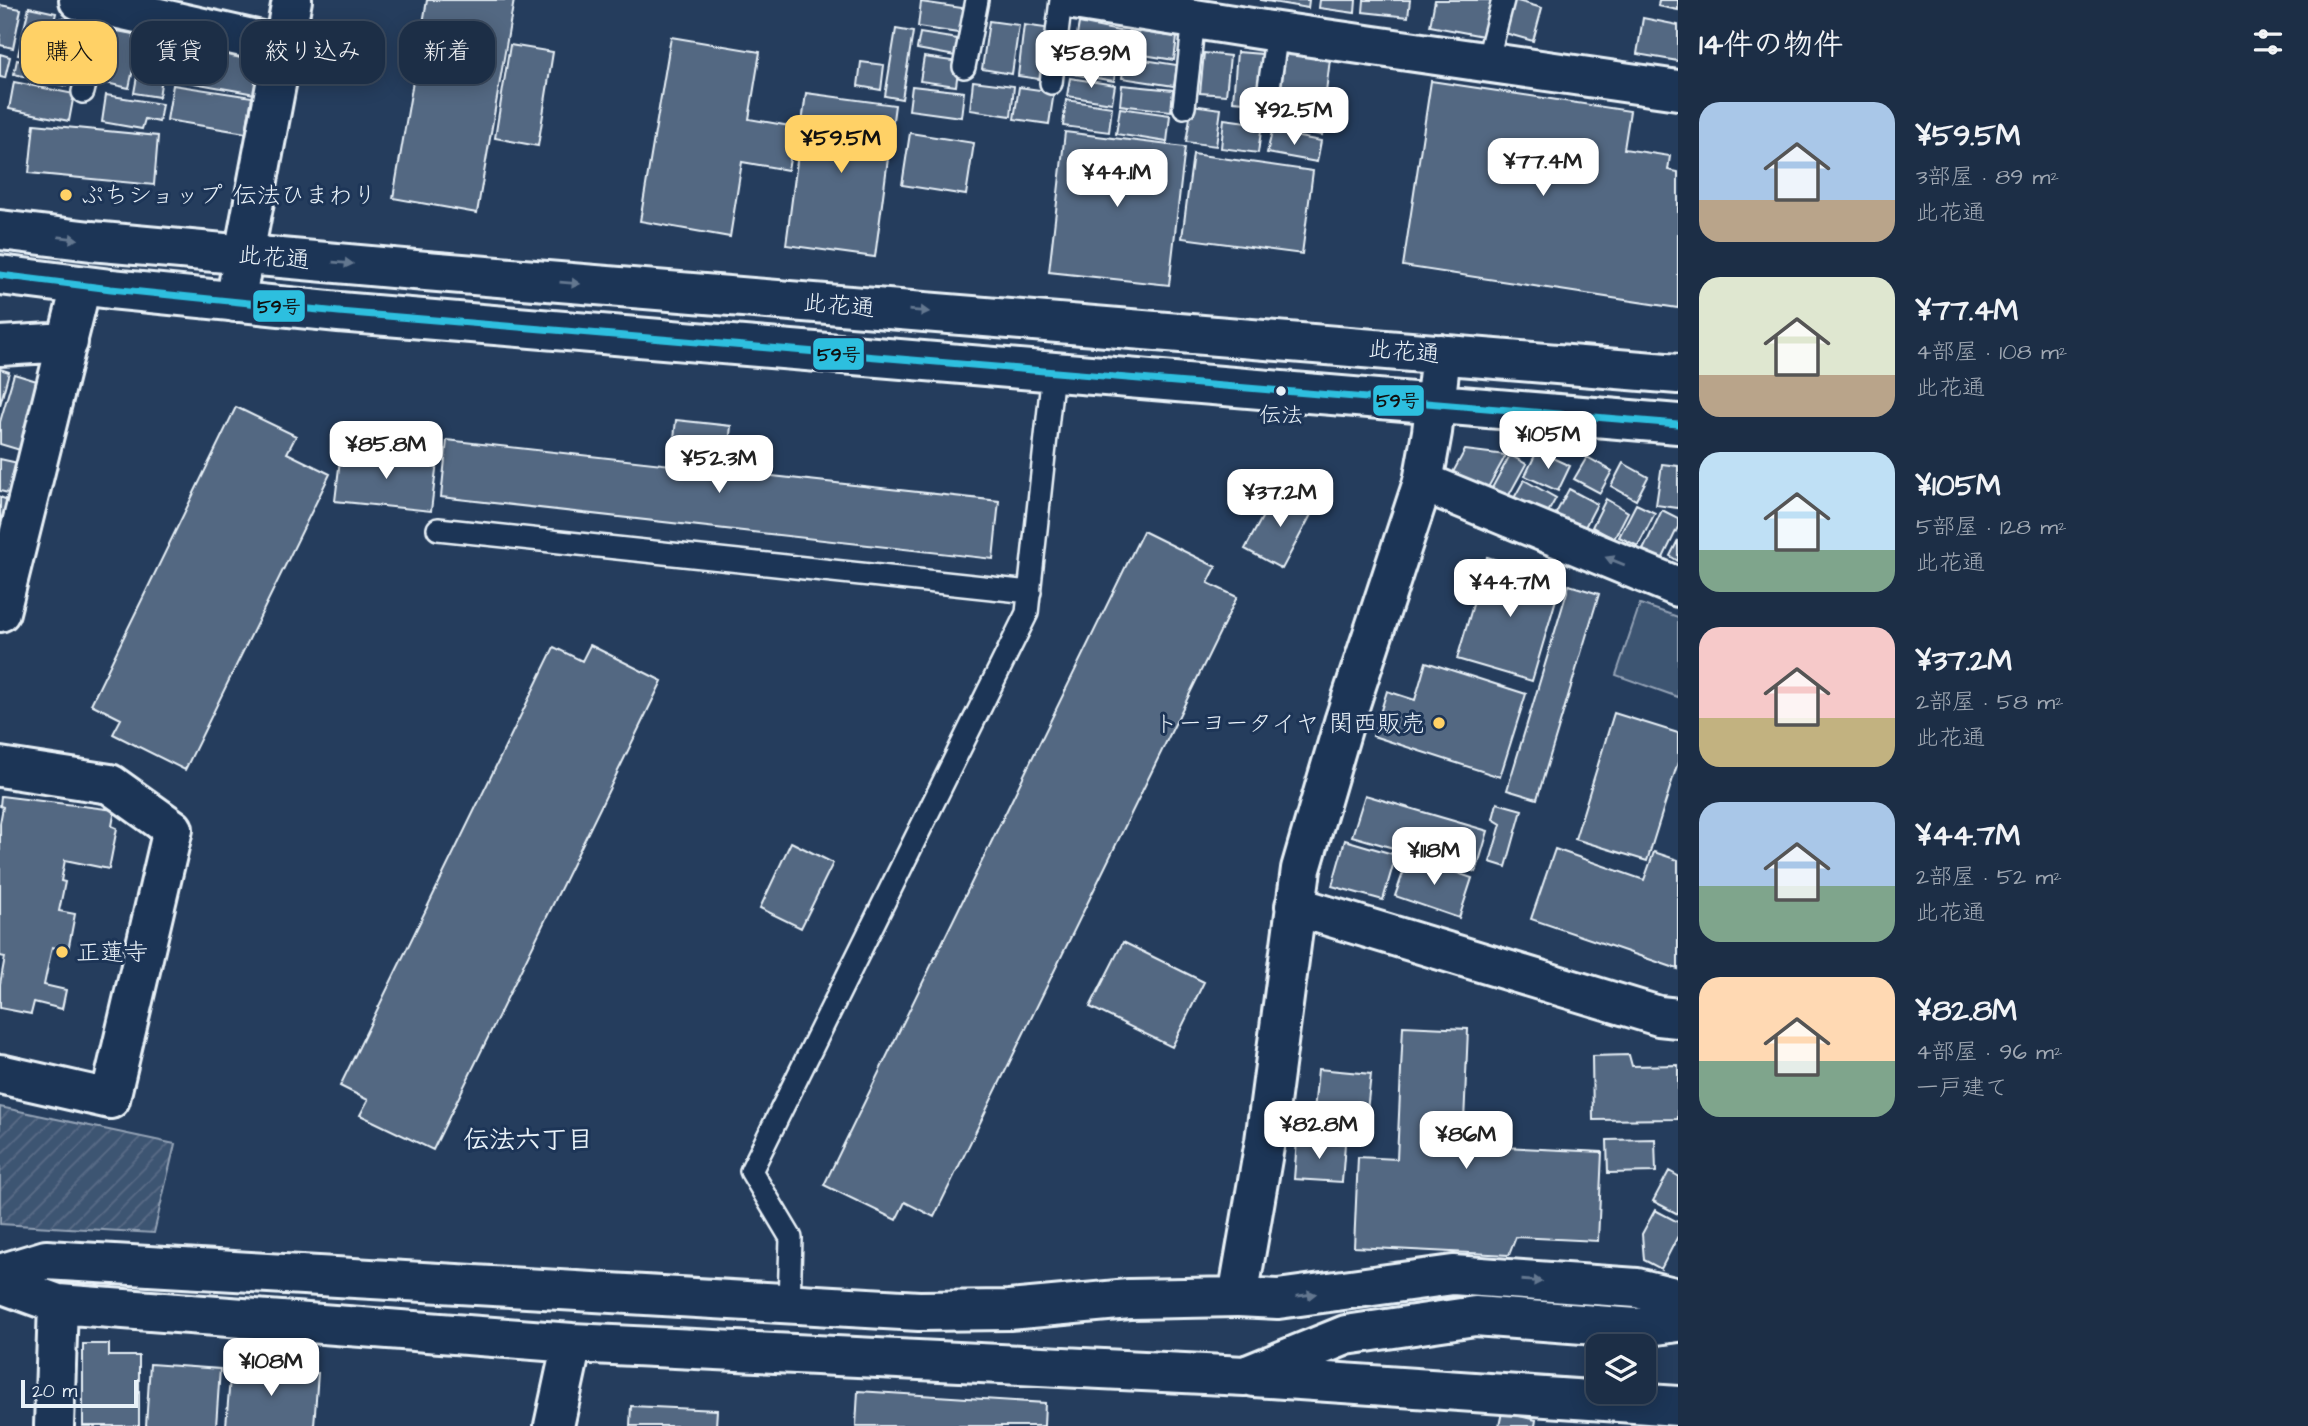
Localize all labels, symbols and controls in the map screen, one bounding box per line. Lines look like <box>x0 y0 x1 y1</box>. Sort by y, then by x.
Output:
chip: 購入 <box>21 21 117 84</box>
chip: 賃貸 <box>131 21 227 84</box>
chip: 絞り込み <box>241 21 385 84</box>
chip: 新着 <box>399 21 495 84</box>
icon: filters <box>2249 23 2287 61</box>
text: 14件の物件 <box>1699 24 1843 66</box>
pin: ¥58.9M <box>1034 31 1148 90</box>
text: ¥58.9M <box>1052 37 1130 69</box>
pin: ¥92.5M <box>1237 88 1351 147</box>
text: ¥92.5M <box>1255 94 1333 126</box>
text: ¥59.5M <box>1916 115 2021 157</box>
pin: ¥59.5M <box>784 116 898 175</box>
text: ¥59.5M <box>801 122 881 154</box>
icon: home <box>1755 130 1839 214</box>
pin: ¥77.4M <box>1486 138 1600 198</box>
text: ¥77.4M <box>1504 145 1582 177</box>
pin: ¥44.1M <box>1060 150 1174 209</box>
text: ¥44.1M <box>1083 156 1151 188</box>
text: 3部屋 · 89 m² <box>1916 161 2059 193</box>
place label: ぷちショップ 伝法ひまわり <box>80 179 377 213</box>
marker: ぷちショップ 伝法ひまわり <box>58 187 74 203</box>
text: 此花通 <box>1916 197 1985 229</box>
one-way arrow <box>57 233 79 244</box>
street label: 此花通 <box>237 238 311 278</box>
one-way arrow <box>332 258 354 269</box>
one-way arrow <box>559 278 581 289</box>
street label: 此花通 <box>802 286 876 326</box>
line badge: 59号 <box>252 289 306 323</box>
text: ¥77.4M <box>1916 290 2018 332</box>
text: 59号 <box>257 294 301 321</box>
icon: home <box>1755 305 1839 389</box>
one-way arrow <box>908 306 930 317</box>
street label: 此花通 <box>1367 332 1441 372</box>
text: 4部屋 · 108 m² <box>1916 336 2067 368</box>
line badge: 59号 <box>812 337 865 371</box>
text: 59号 <box>817 342 861 369</box>
text: 此花通 <box>1916 372 1985 404</box>
marker: 伝法 <box>1274 384 1288 398</box>
line badge: 59号 <box>1372 384 1425 417</box>
text: 59号 <box>1376 388 1420 415</box>
place label: 伝法 <box>1259 400 1303 431</box>
pin: ¥105M <box>1499 412 1597 471</box>
text: ¥105M <box>1515 418 1581 450</box>
pin: ¥85.8M <box>329 421 443 481</box>
text: ¥85.8M <box>346 428 426 460</box>
pin: ¥52.3M <box>662 435 776 495</box>
text: ¥52.3M <box>681 442 757 474</box>
text: ¥105M <box>1916 465 2001 507</box>
pin: ¥37.2M <box>1223 470 1337 529</box>
text: ¥37.2M <box>1243 476 1317 508</box>
icon: home <box>1755 480 1839 564</box>
text: 5部屋 · 128 m² <box>1916 511 2067 543</box>
text: 此花通 <box>1916 547 1985 579</box>
one-way arrow <box>1604 556 1625 567</box>
pin: ¥44.7M <box>1453 560 1567 619</box>
text: ¥44.7M <box>1470 566 1550 598</box>
text: ¥37.2M <box>1916 640 2012 682</box>
icon: home <box>1755 655 1839 739</box>
text: 2部屋 · 58 m² <box>1916 686 2064 718</box>
place label: トーヨータイヤ 関西販売 <box>1154 707 1425 741</box>
marker: トーヨータイヤ 関西販売 <box>1431 715 1447 731</box>
text: 此花通 <box>1916 722 1985 754</box>
text: ¥44.7M <box>1916 815 2020 857</box>
pin: ¥118M <box>1385 828 1483 887</box>
icon: home <box>1755 830 1839 914</box>
text: ¥118M <box>1408 834 1460 866</box>
text: 2部屋 · 52 m² <box>1916 861 2062 893</box>
text: 此花通 <box>1916 897 1985 929</box>
place label: 正蓮寺 <box>76 936 148 970</box>
marker: 正蓮寺 <box>54 944 70 960</box>
text: ¥82.8M <box>1916 990 2017 1032</box>
icon: home <box>1755 1005 1839 1089</box>
text: 4部屋 · 96 m² <box>1916 1036 2063 1068</box>
text: 一戸建て <box>1916 1072 2008 1104</box>
pin: ¥82.8M <box>1262 1102 1376 1161</box>
text: ¥82.8M <box>1280 1108 1358 1140</box>
pin: ¥86M <box>1425 1112 1507 1171</box>
text: ¥86M <box>1436 1118 1496 1150</box>
district label: 伝法六丁目 <box>463 1122 593 1158</box>
one-way arrow <box>1521 1276 1543 1287</box>
one-way arrow <box>1295 1290 1317 1301</box>
map controls <box>1586 1334 1656 1404</box>
button: layers <box>1586 1334 1656 1404</box>
pin: ¥108M <box>222 1338 320 1398</box>
text: ¥108M <box>239 1345 303 1377</box>
scale bar <box>21 1377 138 1409</box>
text: 20 m <box>32 1378 77 1405</box>

